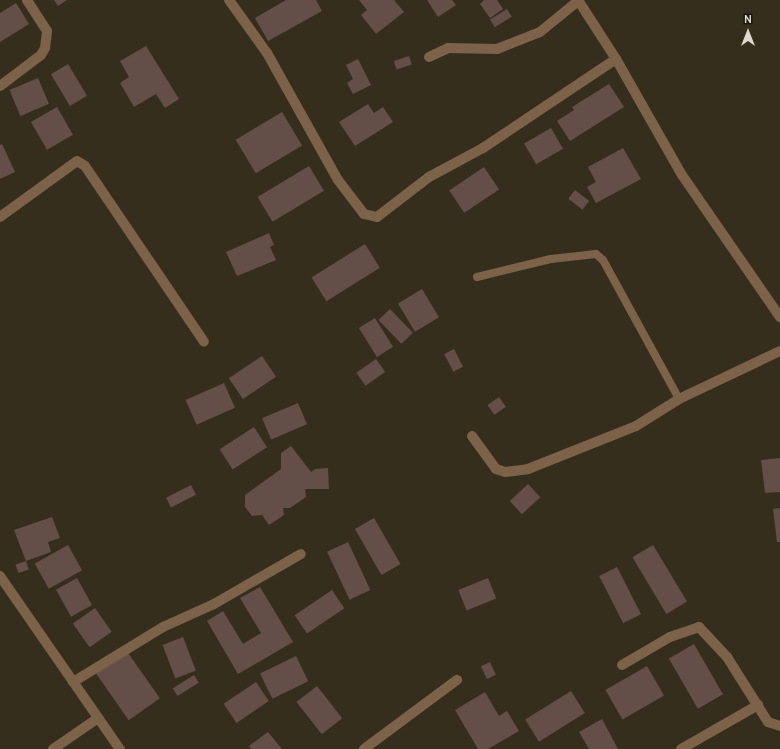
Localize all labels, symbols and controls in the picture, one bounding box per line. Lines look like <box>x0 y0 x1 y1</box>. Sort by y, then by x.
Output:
north arrow <box>728 12 768 52</box>
text: N <box>744 13 752 27</box>

